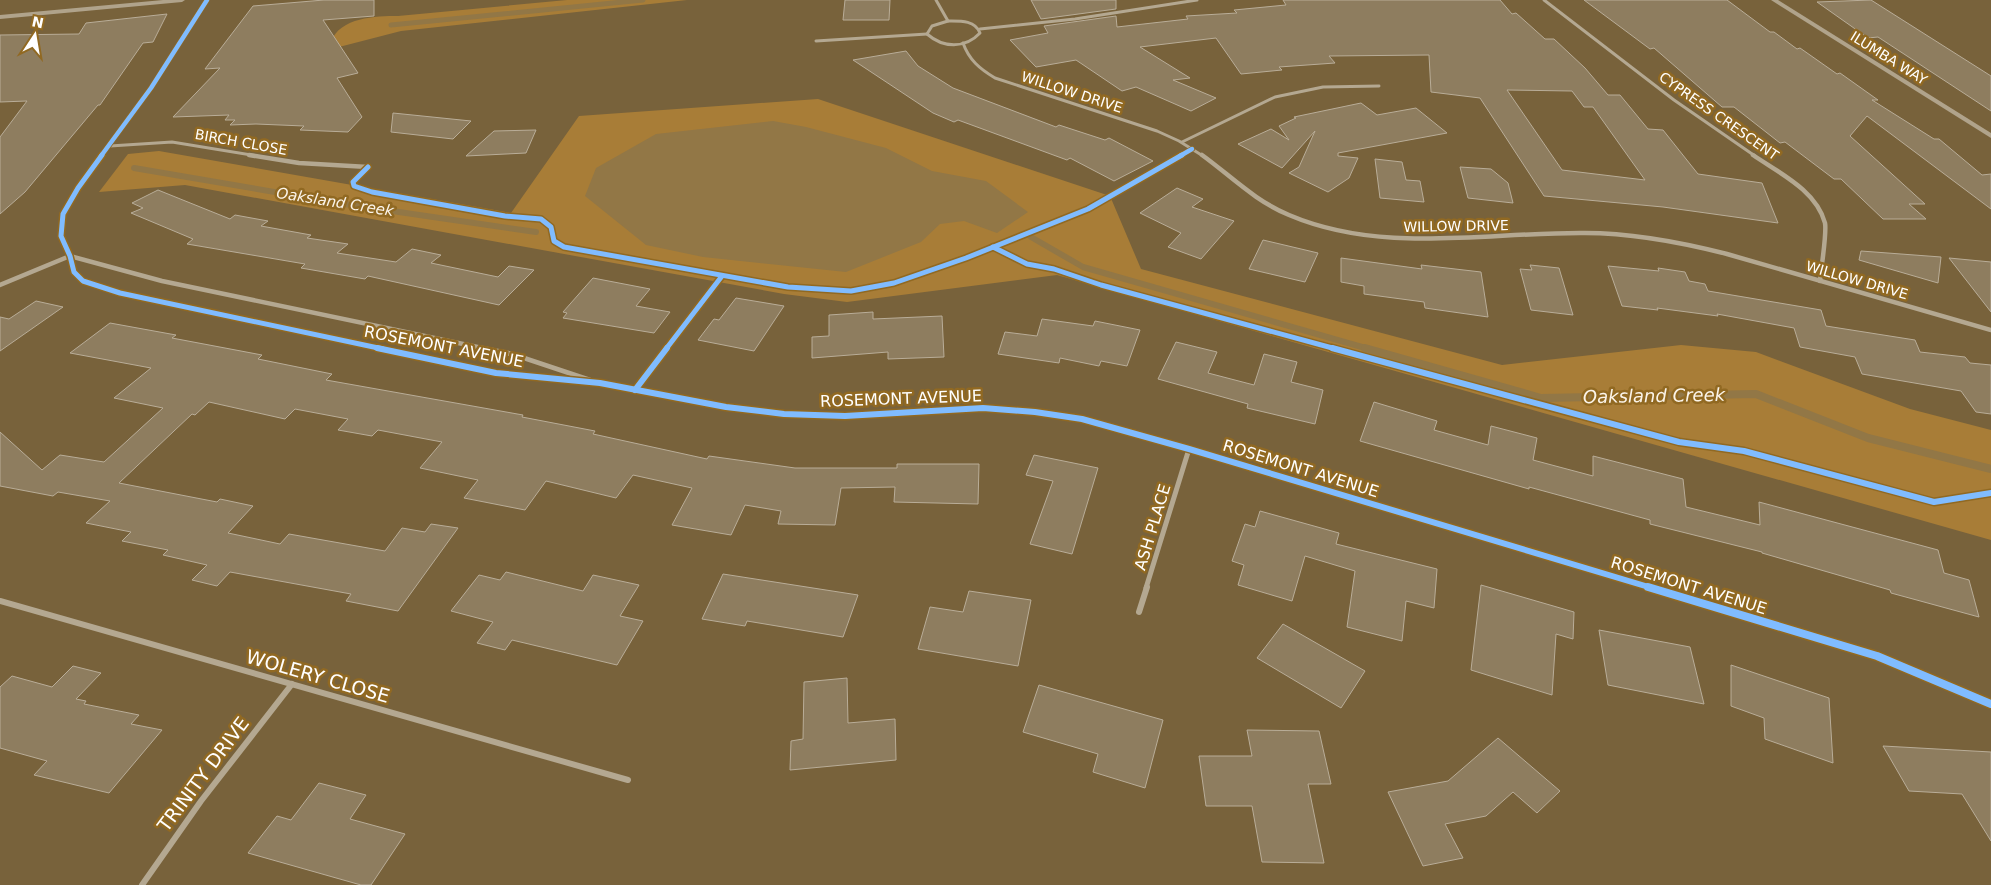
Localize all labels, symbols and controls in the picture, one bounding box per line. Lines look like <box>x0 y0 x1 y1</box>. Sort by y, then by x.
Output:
north arrow <box>10 10 60 60</box>
text: N <box>30 13 45 31</box>
street label: ILUMBA WAY <box>1848 28 1931 88</box>
street label: WILLOW DRIVE <box>1019 68 1125 116</box>
street label: CYPRESS CRESCENT <box>1656 69 1782 164</box>
street label: BIRCH CLOSE <box>194 126 288 158</box>
water label: Oaksland Creek <box>275 184 396 220</box>
street label: WILLOW DRIVE <box>1403 217 1509 235</box>
street label: WILLOW DRIVE <box>1804 258 1910 302</box>
street label: ROSEMONT AVENUE <box>363 322 525 371</box>
water label: Oaksland Creek <box>1583 384 1727 407</box>
street label: ROSEMONT AVENUE <box>820 386 982 411</box>
street label: ROSEMONT AVENUE <box>1221 436 1381 501</box>
street label: ASH PLACE <box>1130 482 1175 573</box>
street label: ROSEMONT AVENUE <box>1609 553 1769 618</box>
street label: WOLERY CLOSE <box>244 645 392 707</box>
street label: TRINITY DRIVE <box>152 712 253 836</box>

